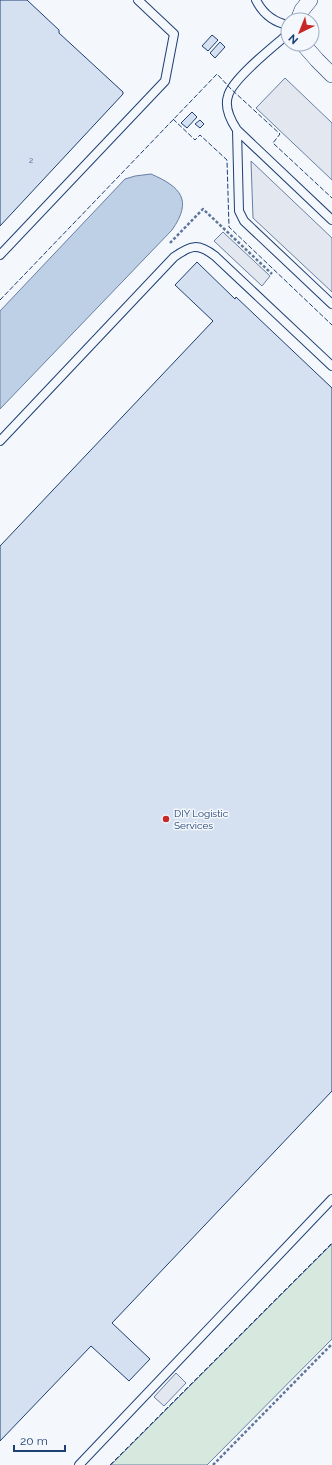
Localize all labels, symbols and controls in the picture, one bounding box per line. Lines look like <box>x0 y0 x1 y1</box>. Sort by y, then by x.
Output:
north arrow <box>280 12 320 52</box>
text: N <box>286 31 301 47</box>
house number: 2 <box>29 155 33 165</box>
place label: DIY Logistic Services <box>174 808 229 831</box>
marker: DIY Logistic Services <box>161 814 171 824</box>
scale bar <box>14 1427 65 1453</box>
text: 20 m <box>20 1434 48 1448</box>

